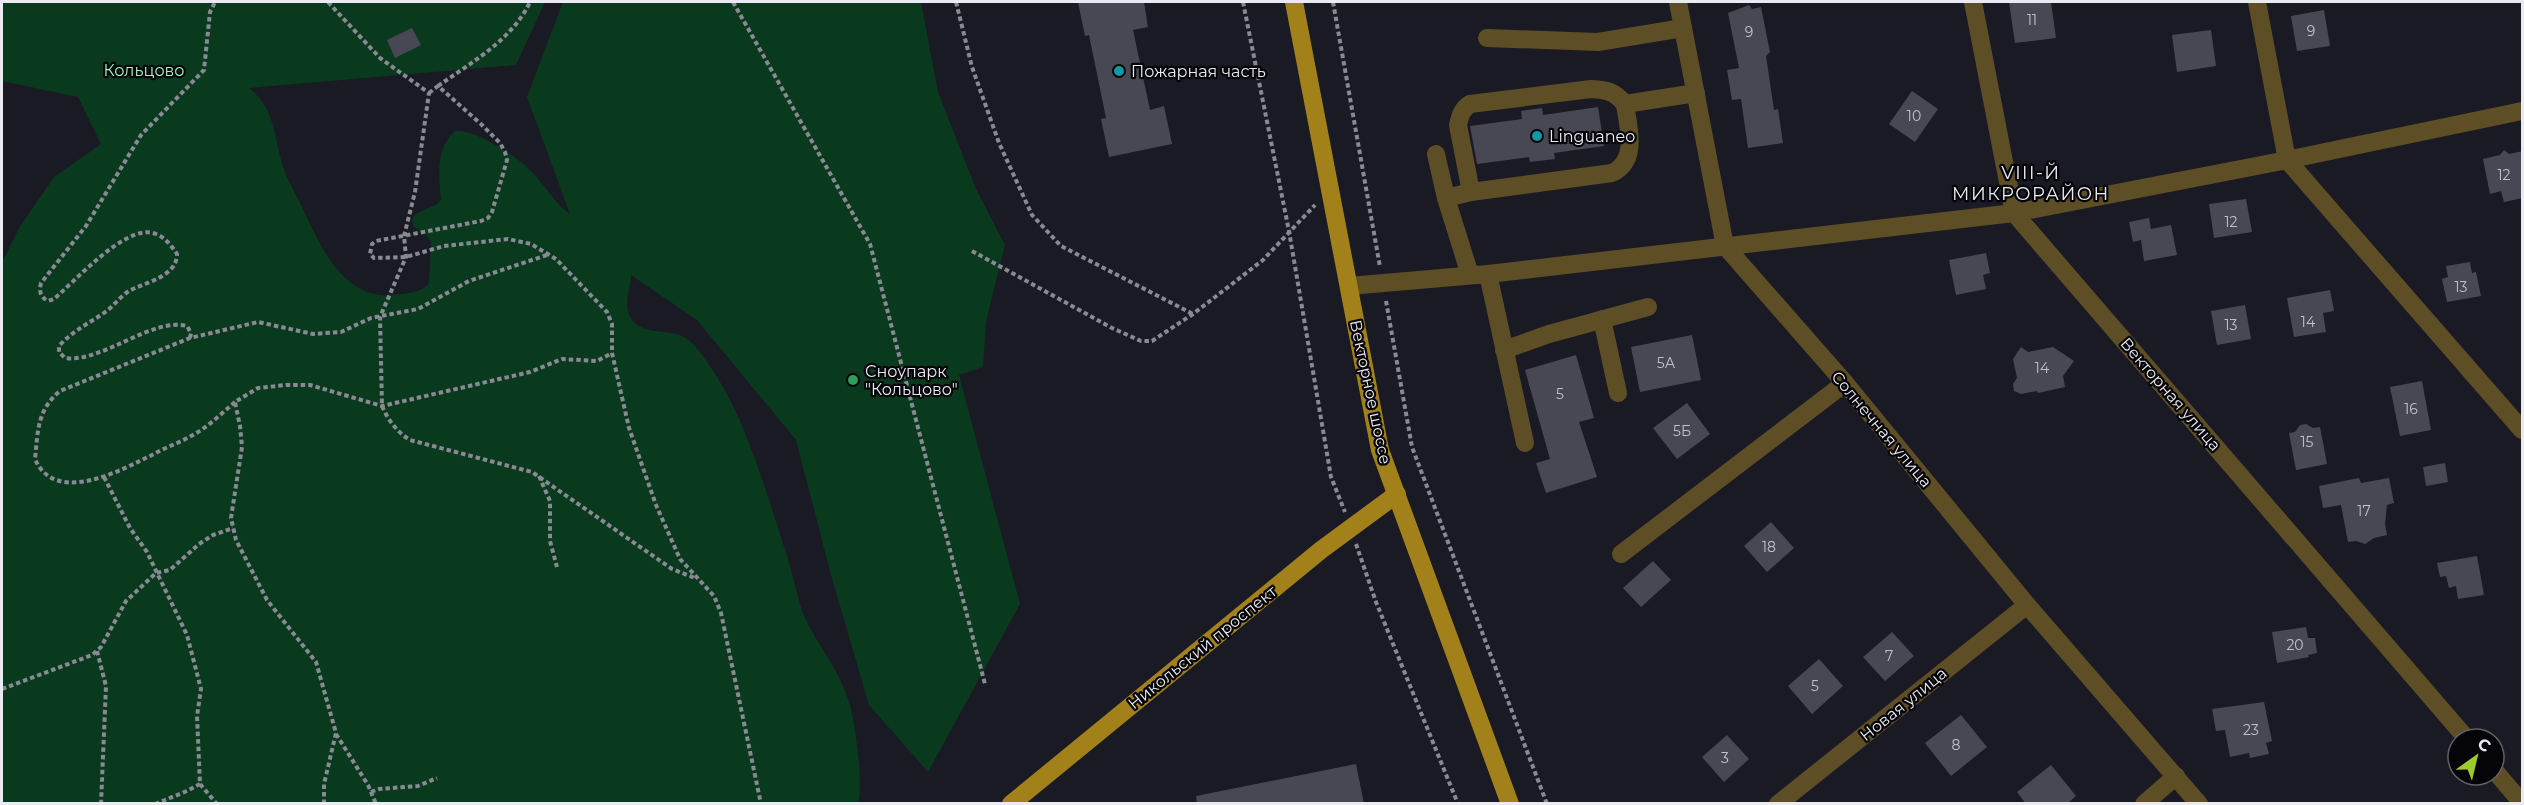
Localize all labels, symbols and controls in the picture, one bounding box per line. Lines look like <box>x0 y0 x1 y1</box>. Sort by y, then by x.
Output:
house number: 11 <box>2027 11 2037 29</box>
house number: 9 <box>2307 22 2315 40</box>
house number: 9 <box>1745 23 1753 41</box>
park label: Кольцово <box>103 61 185 80</box>
place label: Пожарная часть <box>1131 62 1266 81</box>
marker: Пожарная часть <box>1112 64 1126 78</box>
house number: 10 <box>1907 107 1921 125</box>
place label: Linguaneo <box>1549 127 1635 146</box>
marker: Linguaneo <box>1530 129 1544 143</box>
district label: VIII-Й МИКРОРАЙОН <box>1952 162 2110 205</box>
house number: 12 <box>2497 166 2511 184</box>
house number: 12 <box>2224 213 2238 231</box>
house number: 13 <box>2455 278 2468 296</box>
house number: 14 <box>2301 313 2316 331</box>
house number: 13 <box>2225 316 2238 334</box>
street label: Векторное шоссе <box>1346 318 1395 466</box>
street label: Векторная улица <box>2116 334 2225 455</box>
house number: 5А <box>1657 354 1676 372</box>
house number: 14 <box>2035 359 2050 377</box>
place label: Сноупарк "Кольцово" <box>865 362 958 399</box>
street label: Солнечная улица <box>1828 367 1936 491</box>
marker: Сноупарк "Кольцово" <box>846 373 860 387</box>
house number: 5 <box>1556 385 1564 403</box>
house number: 16 <box>2404 400 2418 418</box>
house number: 5Б <box>1673 422 1691 440</box>
house number: 15 <box>2301 433 2314 451</box>
house number: 17 <box>2357 502 2371 520</box>
house number: 18 <box>1762 538 1776 556</box>
street label: Никольский проспект <box>1124 581 1281 713</box>
house number: 20 <box>2286 636 2304 654</box>
house number: 7 <box>1885 647 1893 665</box>
street label: Новая улица <box>1856 664 1951 745</box>
house number: 5 <box>1811 677 1819 695</box>
house number: 23 <box>2243 721 2259 739</box>
north arrow <box>2446 727 2506 787</box>
text: С <box>2474 734 2495 756</box>
house number: 8 <box>1952 736 1961 754</box>
house number: 3 <box>1721 749 1729 767</box>

